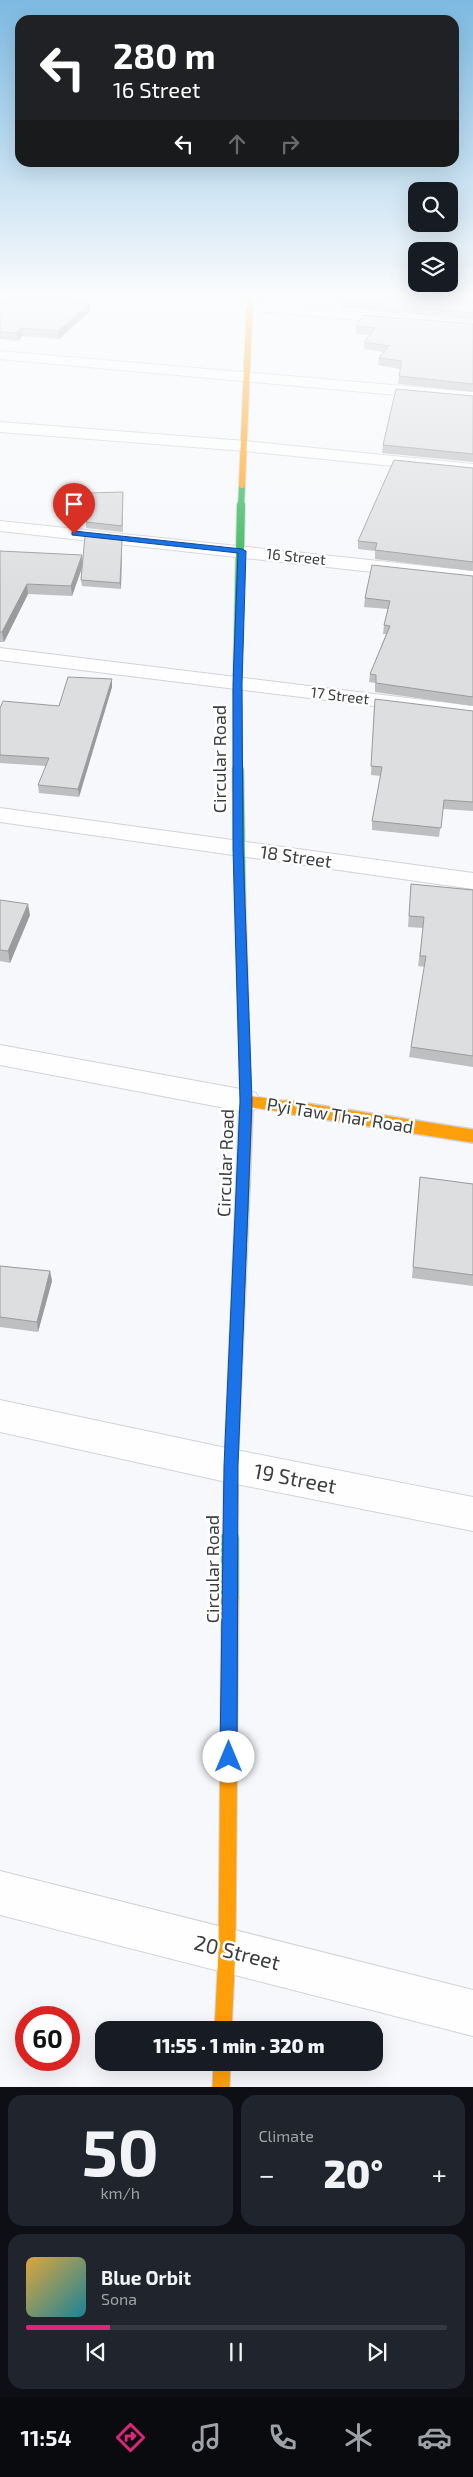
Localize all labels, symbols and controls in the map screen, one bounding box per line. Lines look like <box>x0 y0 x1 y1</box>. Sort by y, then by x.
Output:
text: 280 m <box>113 34 216 76</box>
icon: left <box>30 35 95 100</box>
text: 16 Street <box>113 76 200 102</box>
icon: left <box>170 130 198 158</box>
icon: ahead <box>223 130 251 158</box>
icon: right <box>276 130 304 158</box>
map controls <box>408 182 458 292</box>
button: search <box>408 182 458 232</box>
button: layers <box>408 242 458 292</box>
pin <box>53 483 95 534</box>
icon: arrive <box>60 490 88 518</box>
street label: 16 Street <box>266 544 327 568</box>
street label: 17 Street <box>310 682 371 708</box>
street label: Circular Road <box>208 705 230 813</box>
street label: 18 Street <box>259 840 334 872</box>
street label: Pyi Taw Thar Road <box>265 1093 415 1137</box>
street label: Circular Road <box>212 1108 238 1217</box>
street label: 19 Street <box>252 1457 339 1498</box>
street label: Circular Road <box>201 1515 223 1623</box>
position arrow <box>202 1730 254 1782</box>
street label: 20 Street <box>192 1929 283 1974</box>
speed limit sign: 60 <box>15 2006 80 2071</box>
text: 11:55 · 1 min · 320 m <box>153 2034 325 2057</box>
text: 50 <box>82 2111 159 2189</box>
text: Climate <box>259 2126 314 2145</box>
text: 20° <box>323 2150 383 2196</box>
text: − <box>259 2157 275 2191</box>
text: + <box>432 2157 447 2191</box>
text: km/h <box>100 2183 140 2202</box>
text: Blue Orbit <box>101 2266 191 2289</box>
text: Sona <box>101 2289 137 2308</box>
icon: previous <box>82 2338 110 2366</box>
icon: pause <box>222 2338 250 2366</box>
icon: next <box>363 2338 391 2366</box>
icon: directions <box>113 2420 148 2455</box>
icon: music <box>189 2420 224 2455</box>
icon: phone <box>265 2420 300 2455</box>
icon: climate <box>341 2420 376 2455</box>
icon: car <box>417 2420 452 2455</box>
text: 11:54 <box>21 2424 71 2450</box>

